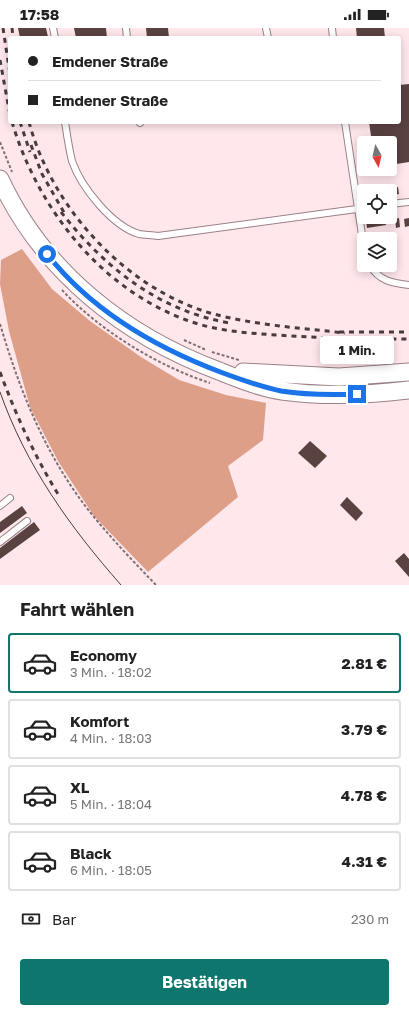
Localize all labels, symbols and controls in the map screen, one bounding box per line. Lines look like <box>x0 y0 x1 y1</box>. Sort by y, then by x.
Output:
text: 17:58 <box>20 5 59 23</box>
text: Emdener Straße <box>52 52 168 70</box>
text: Emdener Straße <box>52 91 168 109</box>
north arrow <box>357 136 397 176</box>
map controls <box>357 136 397 272</box>
button: locate <box>357 184 397 224</box>
button: layers <box>357 232 397 272</box>
route start <box>38 245 56 263</box>
callout: 1 Min. <box>320 336 394 364</box>
text: 1 Min. <box>338 342 376 358</box>
route end <box>348 385 366 403</box>
text: Fahrt wählen <box>20 598 134 620</box>
icon: car <box>22 645 58 681</box>
text: Economy <box>70 646 137 664</box>
text: 2.81 € <box>341 654 387 672</box>
text: 3 Min. · 18:02 <box>70 664 152 680</box>
icon: car <box>22 711 58 747</box>
text: Komfort <box>70 712 129 730</box>
text: 3.79 € <box>341 720 387 738</box>
text: 4 Min. · 18:03 <box>70 730 152 746</box>
icon: car <box>22 777 58 813</box>
text: XL <box>70 778 89 796</box>
text: 4.78 € <box>341 786 387 804</box>
text: 5 Min. · 18:04 <box>70 796 152 812</box>
icon: car <box>22 843 58 879</box>
text: Black <box>70 844 112 862</box>
text: 4.31 € <box>342 852 387 870</box>
text: 6 Min. · 18:05 <box>70 862 152 878</box>
icon: cash <box>20 908 42 930</box>
text: Bar <box>52 910 76 928</box>
text: 230 m <box>351 911 389 927</box>
button: Bestätigen <box>20 959 389 1005</box>

